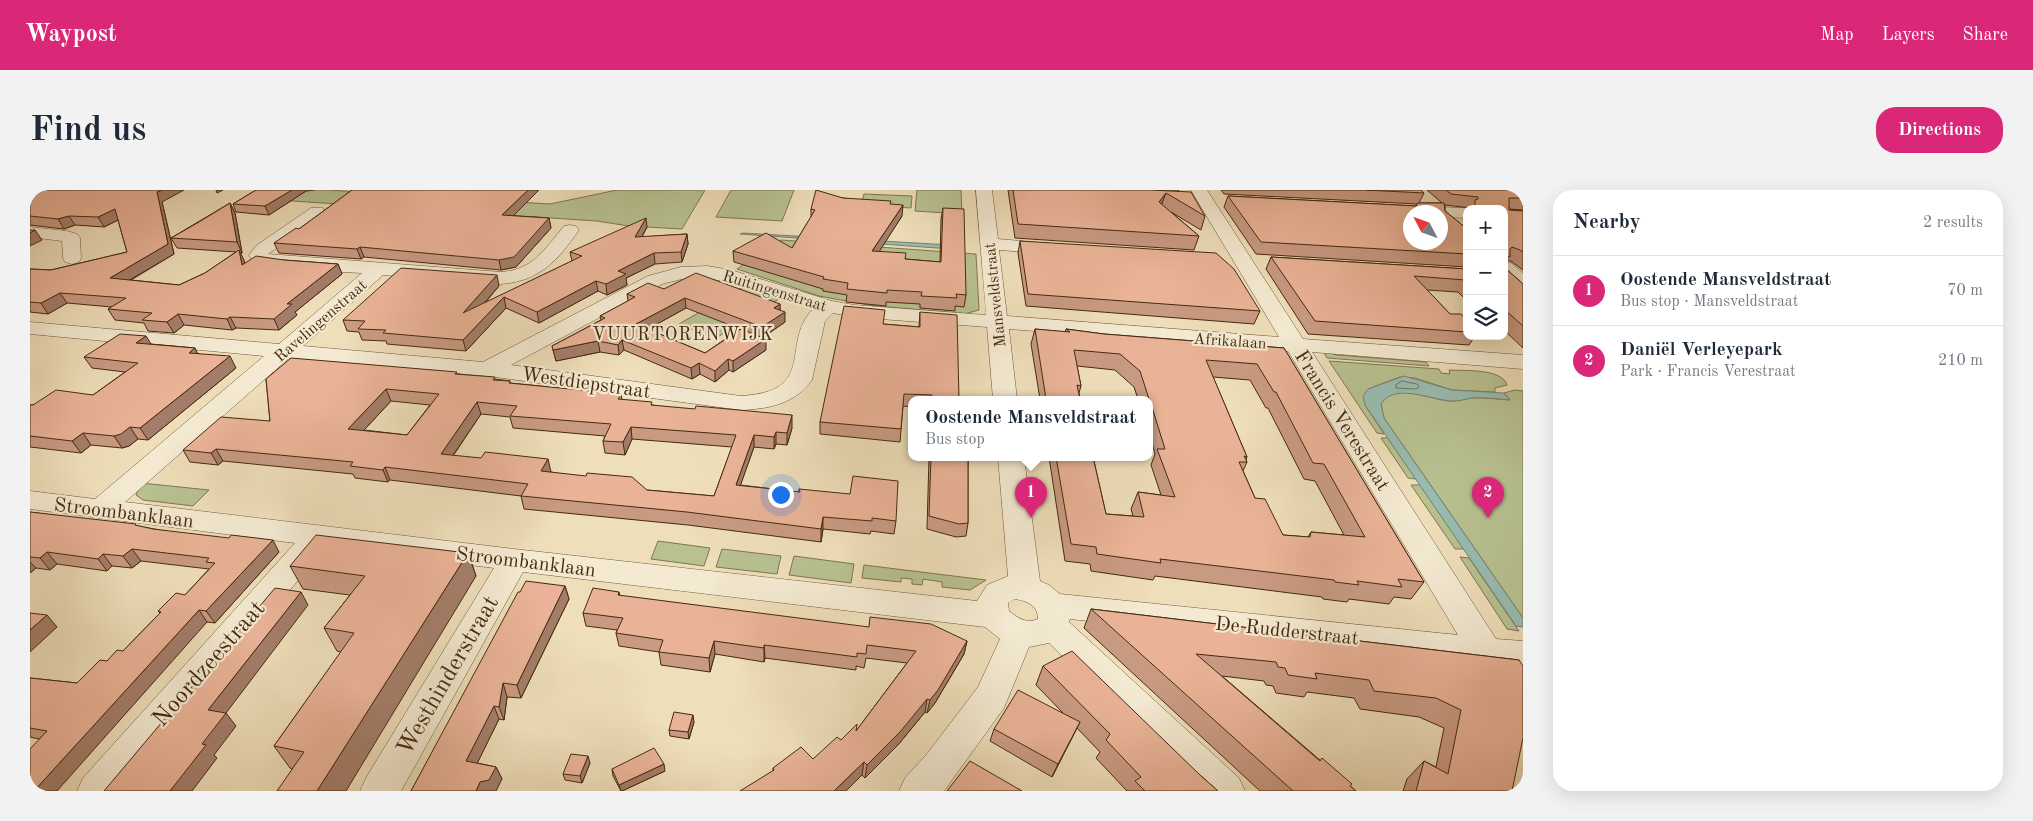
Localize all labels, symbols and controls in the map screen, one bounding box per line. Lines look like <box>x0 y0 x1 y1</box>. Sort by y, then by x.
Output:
text: Waypost <box>25 23 117 47</box>
text: Map <box>1820 26 1854 44</box>
text: Layers <box>1882 26 1934 44</box>
text: Share <box>1962 26 2008 44</box>
button: Directions <box>1876 107 2003 153</box>
text: Find us <box>30 113 146 148</box>
north arrow <box>1403 205 1448 250</box>
map controls <box>1463 205 1508 340</box>
button: + <box>1463 205 1508 250</box>
text: Nearby <box>1573 212 1641 233</box>
text: 2 results <box>1923 215 1983 231</box>
street label: Mansveldstraat <box>982 241 1009 348</box>
button: − <box>1463 250 1508 295</box>
street label: Ruitingenstraat <box>720 268 829 315</box>
text: Oostende Mansveldstraat <box>1620 271 1831 290</box>
street label: Ravelingenstraat <box>272 277 371 366</box>
text: 1 <box>1584 283 1594 299</box>
text: 70 m <box>1947 283 1983 299</box>
text: Bus stop · Mansveldstraat <box>1620 294 1798 310</box>
button: layers <box>1463 295 1508 340</box>
district label: VUURTORENWIJK <box>592 326 774 344</box>
street label: Afrikalaan <box>1193 331 1267 353</box>
text: Daniël Verleyepark <box>1620 341 1783 360</box>
street label: Francis Verestraat <box>1290 347 1393 495</box>
text: 2 <box>1584 353 1594 369</box>
text: 210 m <box>1938 353 1983 369</box>
text: Park · Francis Verestraat <box>1620 364 1796 380</box>
street label: Westdiepstraat <box>520 365 652 403</box>
popup <box>908 396 1153 461</box>
text: Oostende Mansveldstraat <box>925 409 1136 428</box>
text: Bus stop <box>925 432 985 448</box>
pin: 1 <box>1015 477 1047 518</box>
pin: 2 <box>1472 477 1504 518</box>
your location <box>768 482 794 508</box>
street label: Stroombanklaan <box>53 495 195 533</box>
street label: Stroombanklaan <box>455 544 597 582</box>
street label: Westhinderstraat <box>393 592 504 760</box>
street label: Noordzeestraat <box>149 597 270 732</box>
street label: De Rudderstraat <box>1214 615 1360 649</box>

